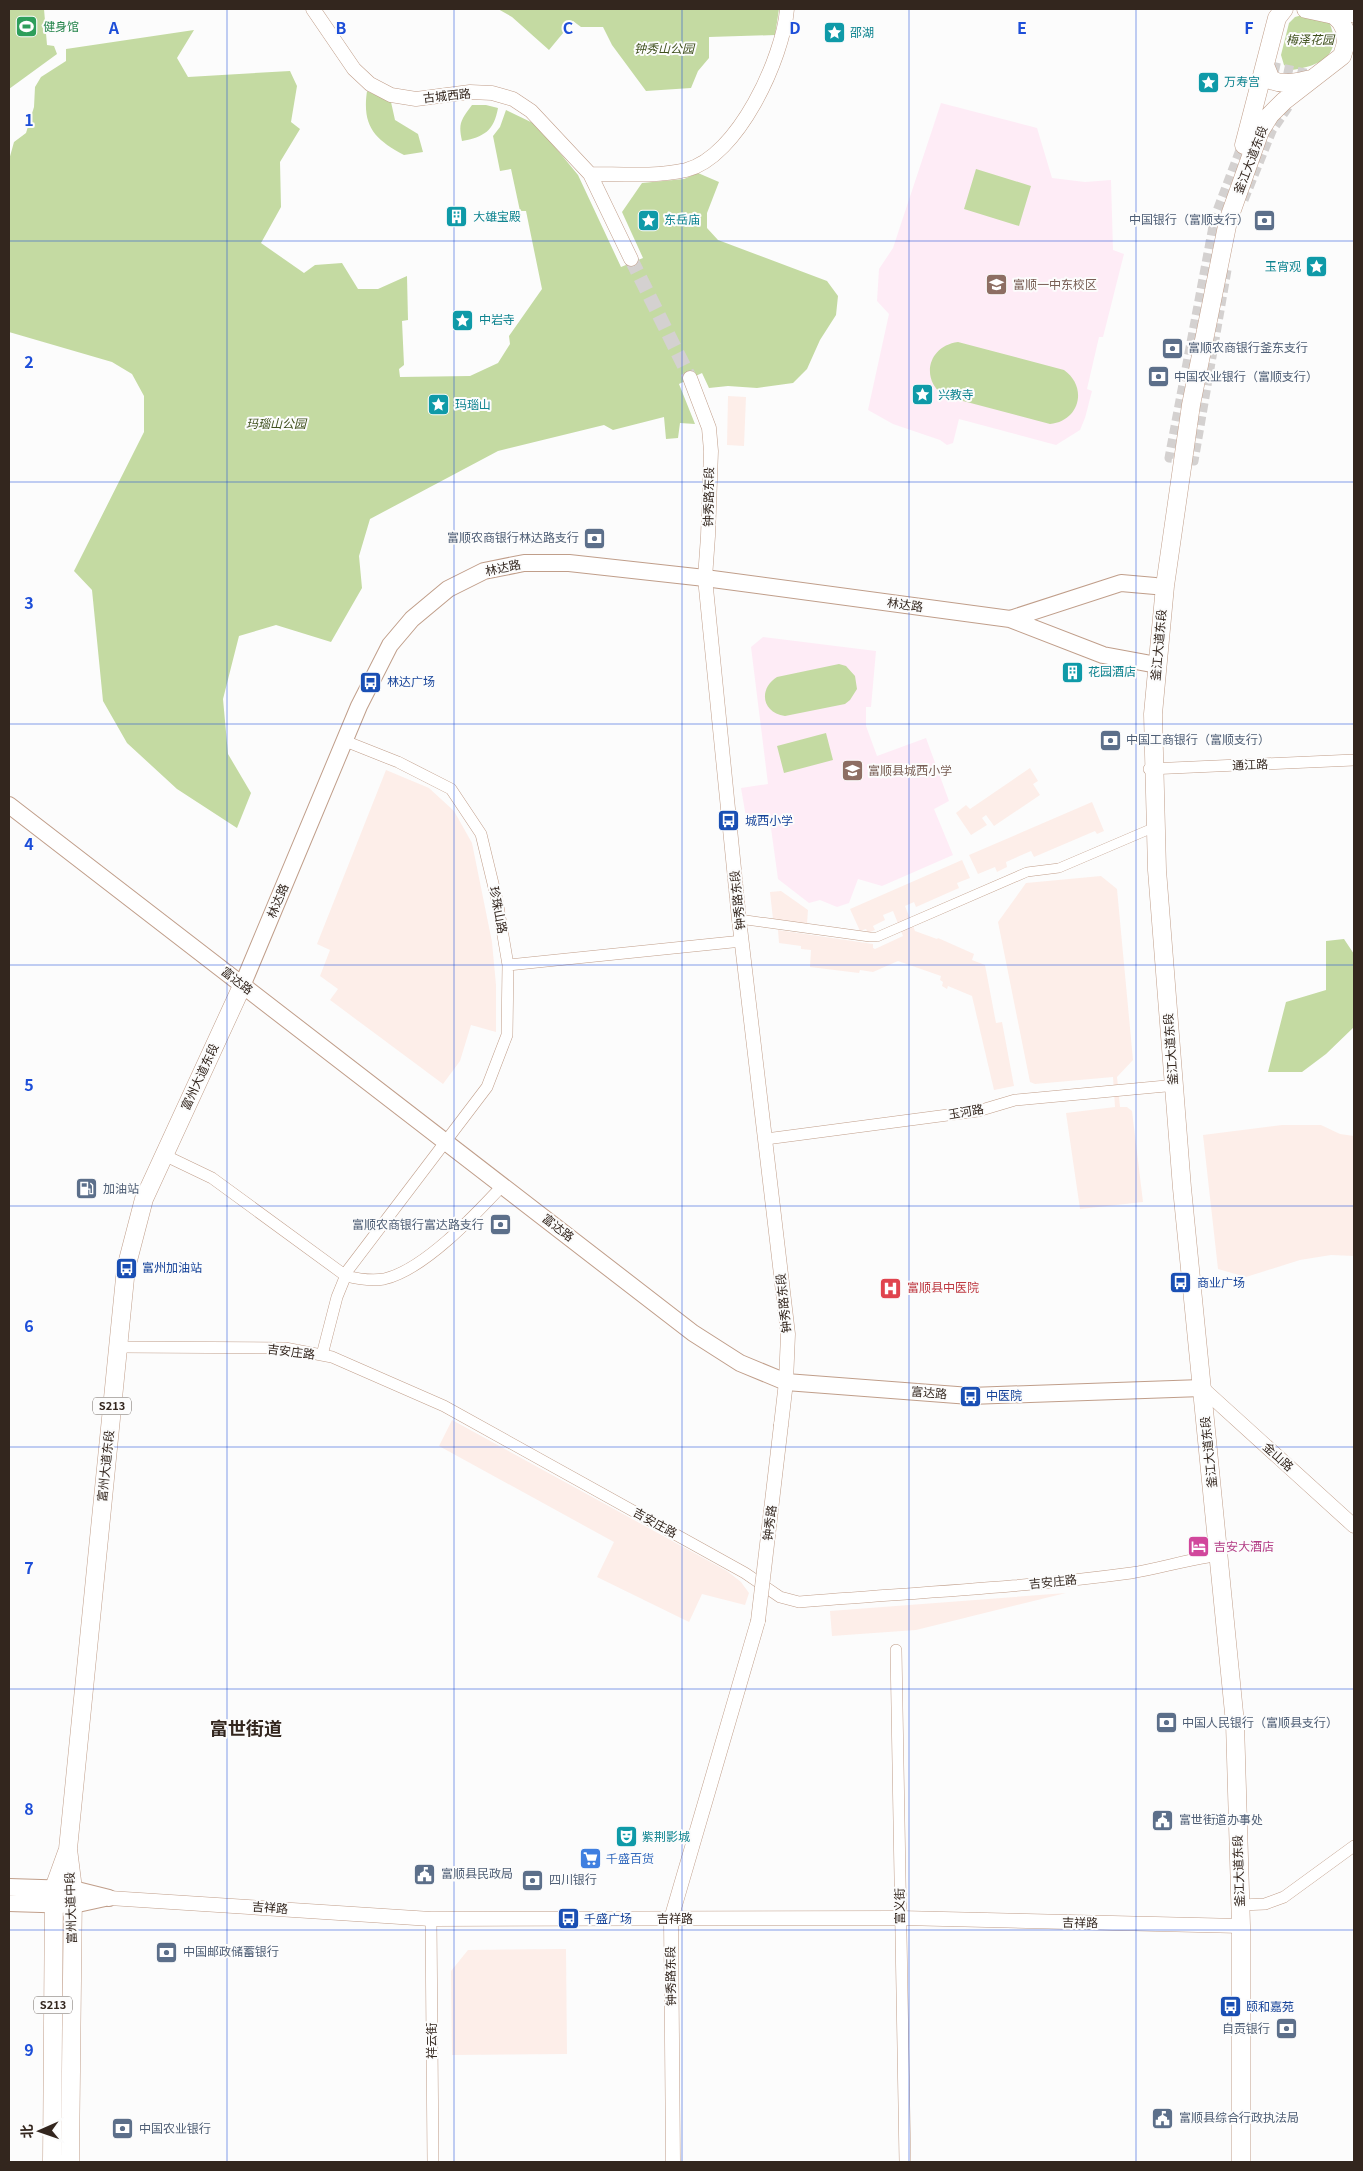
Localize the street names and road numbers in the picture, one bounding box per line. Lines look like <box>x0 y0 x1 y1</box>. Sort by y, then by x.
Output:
street label: 古城西路 <box>422 84 472 105</box>
street label: 釜江大道东段 <box>1229 123 1270 196</box>
street label: 钟秀路东段 <box>698 467 717 527</box>
street label: 林达路 <box>483 554 522 579</box>
street label: 林达路 <box>886 593 924 614</box>
street label: 釜江大道东段 <box>1146 608 1169 681</box>
street label: 通江路 <box>1232 754 1268 773</box>
street label: 钟秀路东段 <box>725 869 748 931</box>
street label: 林达路 <box>262 881 291 920</box>
street label: 珍珠山路 <box>487 885 512 935</box>
street label: 富达路 <box>219 962 257 998</box>
street label: 釜江大道东段 <box>1159 1013 1180 1086</box>
street label: 富州大道东段 <box>176 1040 222 1113</box>
street label: 玉河路 <box>947 1099 985 1122</box>
street label: 富达路 <box>540 1209 578 1245</box>
street label: 钟秀路东段 <box>771 1272 794 1334</box>
street label: 吉安庄路 <box>266 1339 316 1362</box>
street label: 富达路 <box>910 1381 948 1402</box>
road number: S213 <box>93 1398 131 1414</box>
street label: 釜江大道东段 <box>1195 1415 1220 1489</box>
street label: 富州大道东段 <box>92 1429 117 1503</box>
street label: 金山路 <box>1260 1438 1298 1474</box>
street label: 吉安庄路 <box>631 1503 681 1541</box>
street label: 钟秀路 <box>758 1504 779 1542</box>
street label: 吉安庄路 <box>1028 1570 1078 1591</box>
street label: 釜江大道东段 <box>1228 1835 1247 1907</box>
street label: 富州大道中段 <box>60 1872 79 1944</box>
street label: 富义街 <box>890 1888 907 1924</box>
street label: 吉祥路 <box>252 1897 289 1916</box>
street label: 吉祥路 <box>657 1909 693 1926</box>
street label: 吉祥路 <box>1062 1913 1098 1930</box>
street label: 钟秀路东段 <box>660 1946 679 2006</box>
road number: S213 <box>34 1996 72 2014</box>
street label: 祥云街 <box>422 2023 439 2059</box>

